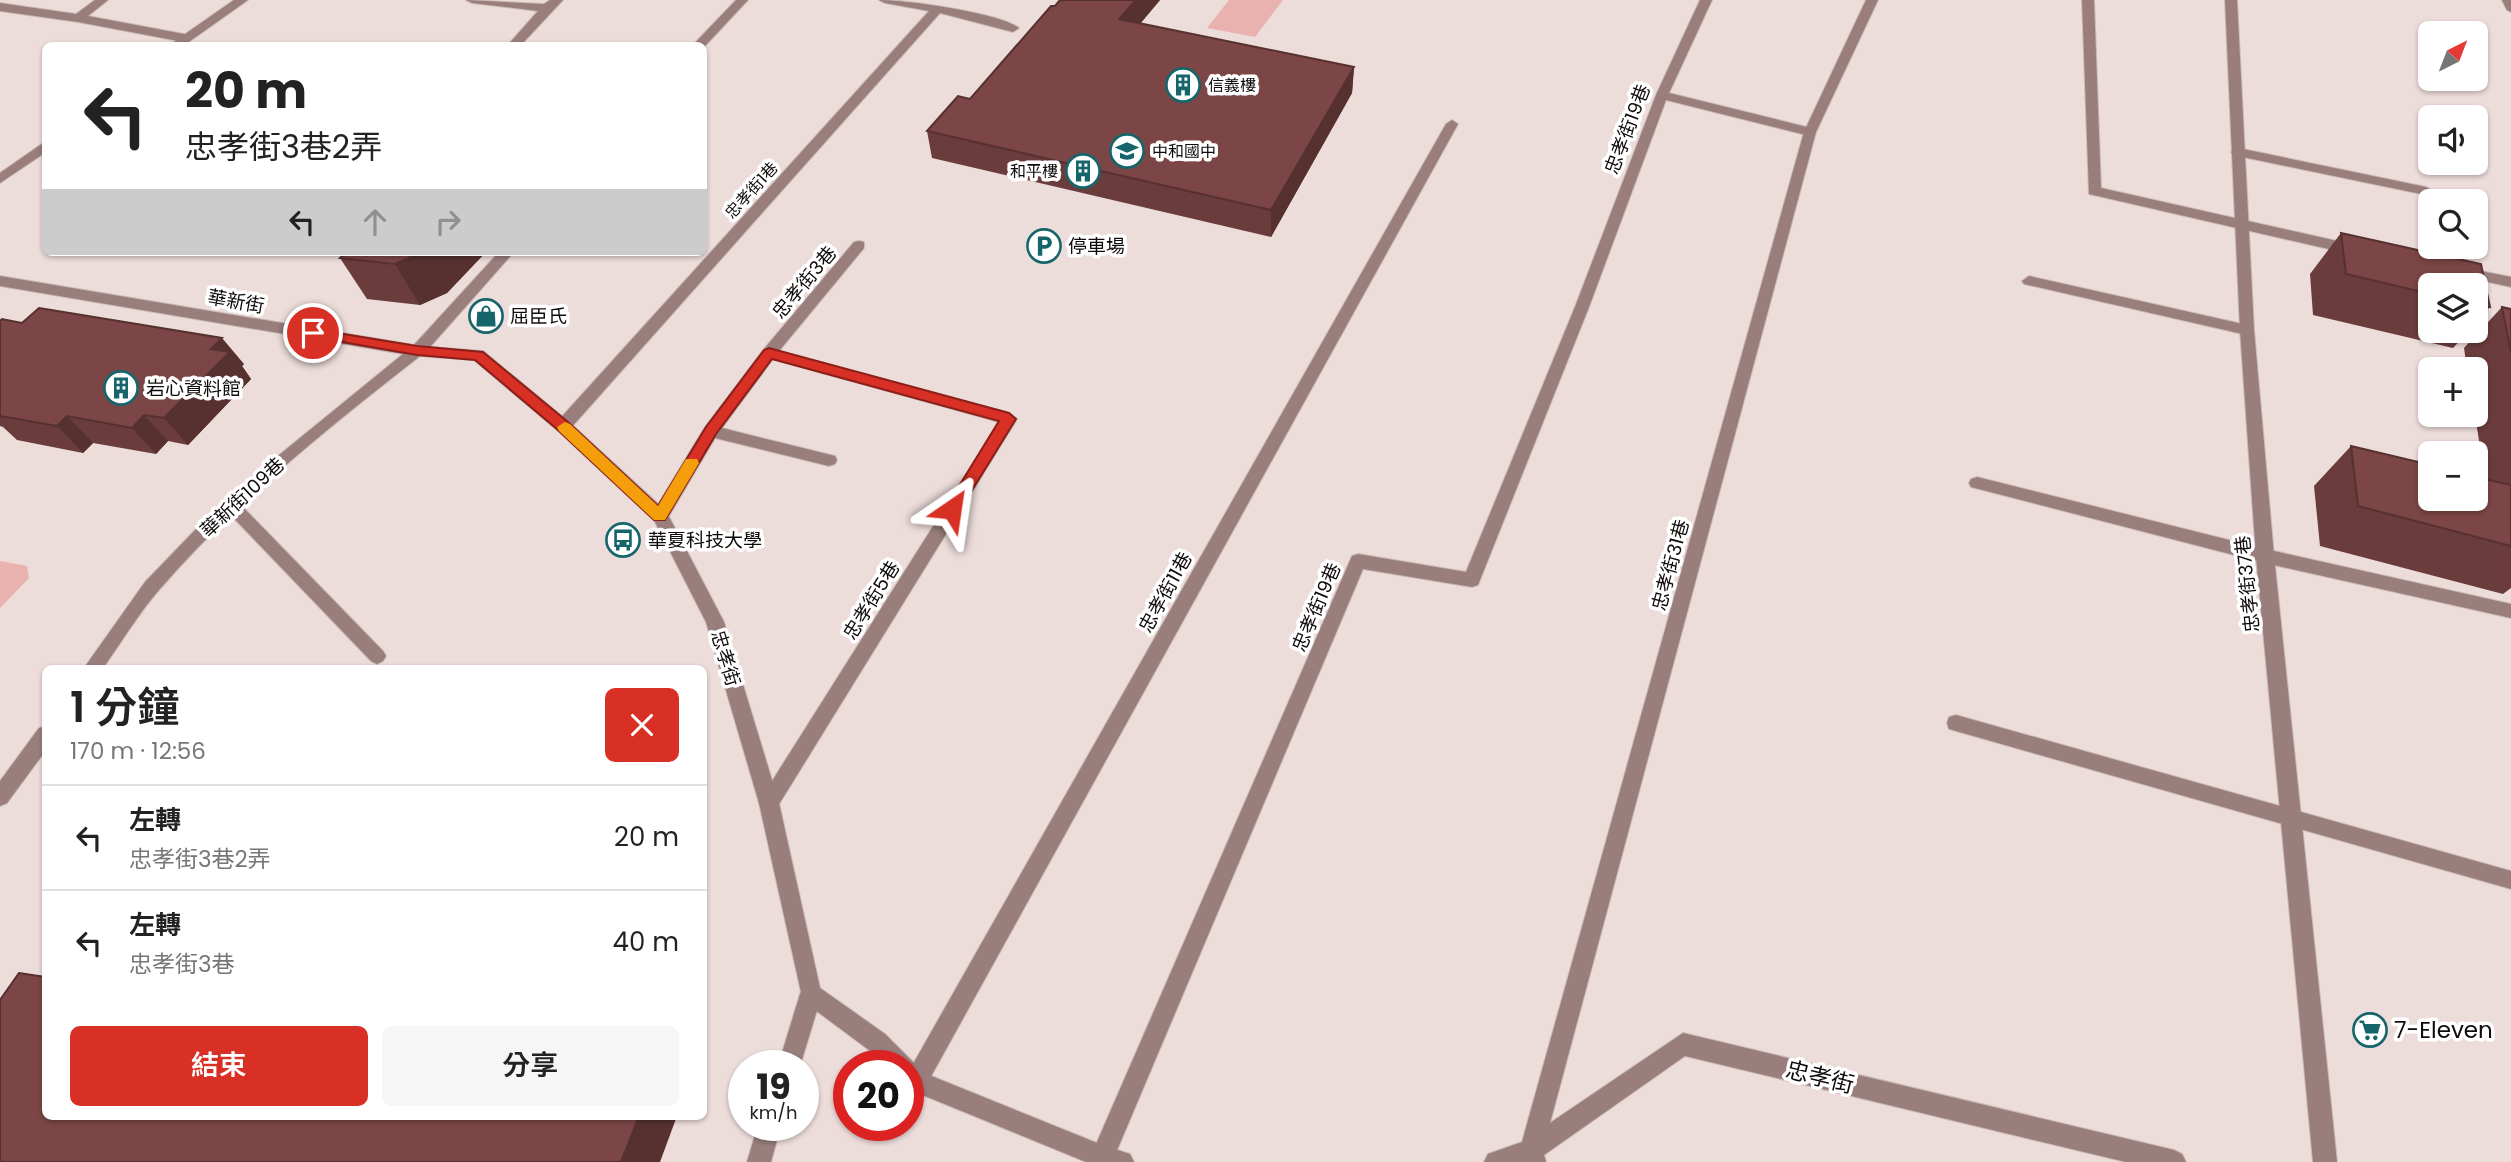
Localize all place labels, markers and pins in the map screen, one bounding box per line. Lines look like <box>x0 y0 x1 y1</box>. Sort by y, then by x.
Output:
building icon: 信義樓 <box>1164 66 1202 104</box>
place label: 信義樓 <box>1208 74 1256 97</box>
school or university icon: 中和國中 <box>1108 132 1146 170</box>
place label: 中和國中 <box>1152 140 1216 163</box>
building icon: 和平樓 <box>1064 152 1102 190</box>
place label: 和平樓 <box>1010 160 1058 183</box>
parking icon: 停車場 <box>1025 227 1063 265</box>
place label: 停車場 <box>1068 233 1125 260</box>
shop icon: 屈臣氏 <box>467 297 505 335</box>
pin <box>283 303 343 363</box>
place label: 屈臣氏 <box>510 303 567 330</box>
building icon: 岩心資料館 <box>102 369 140 407</box>
place label: 岩心資料館 <box>146 375 241 402</box>
bus stop icon: 華夏科技大學 <box>604 521 642 559</box>
place label: 華夏科技大學 <box>648 527 762 554</box>
supermarket icon: 7-Eleven <box>2351 1011 2389 1049</box>
place label: 7-Eleven <box>2394 1014 2493 1046</box>

